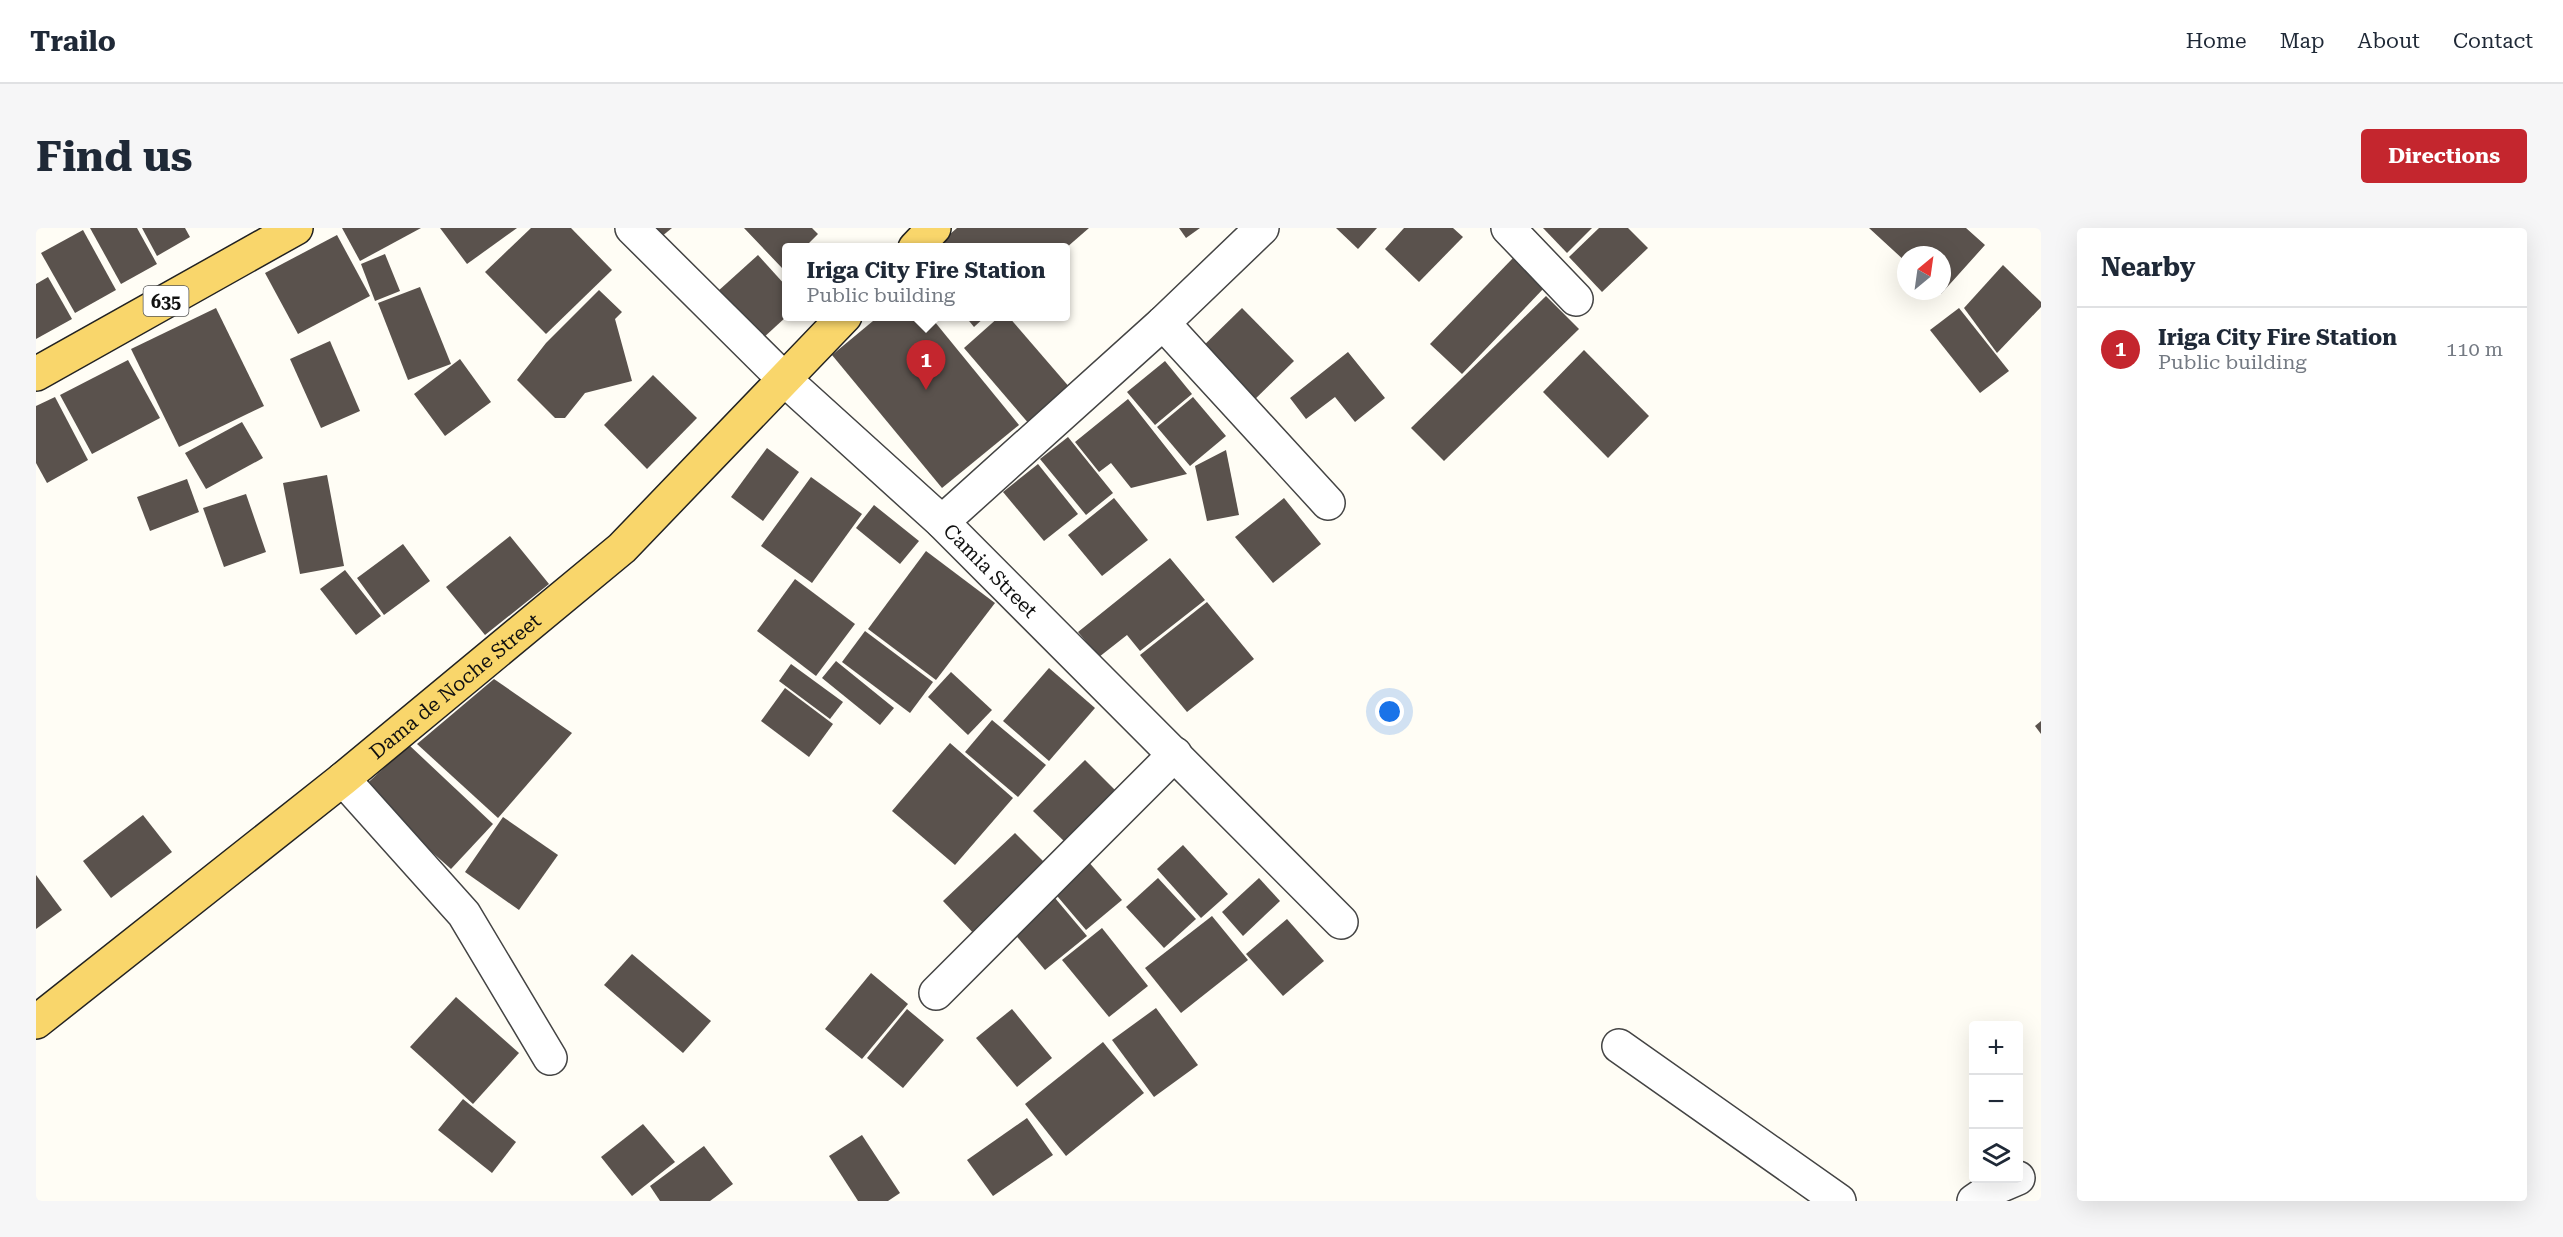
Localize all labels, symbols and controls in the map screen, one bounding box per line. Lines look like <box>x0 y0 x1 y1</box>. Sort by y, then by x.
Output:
text: Trailo <box>30 25 116 58</box>
text: Home <box>2186 29 2247 53</box>
text: Map <box>2280 29 2325 53</box>
text: About <box>2358 29 2420 53</box>
text: Contact <box>2453 29 2533 53</box>
button: Directions <box>2361 129 2527 183</box>
text: Find us <box>36 132 193 181</box>
popup <box>782 243 1070 321</box>
north arrow <box>1897 246 1951 300</box>
text: Nearby <box>2101 252 2195 282</box>
text: Iriga City Fire Station <box>806 258 1046 283</box>
text: Public building <box>806 283 955 307</box>
road number: 635 <box>144 286 188 316</box>
text: Iriga City Fire Station <box>2158 325 2397 350</box>
text: 1 <box>2115 337 2126 361</box>
text: 110 m <box>2446 337 2503 361</box>
pin: 1 <box>906 340 946 390</box>
text: Public building <box>2158 350 2307 374</box>
street label: Camia Street <box>938 519 1043 623</box>
street label: Dama de Noche Street <box>365 608 546 764</box>
your location <box>1375 697 1404 726</box>
map controls <box>1969 1021 2023 1183</box>
button: + <box>1969 1021 2023 1075</box>
button: − <box>1969 1075 2023 1129</box>
button: layers <box>1969 1129 2023 1183</box>

